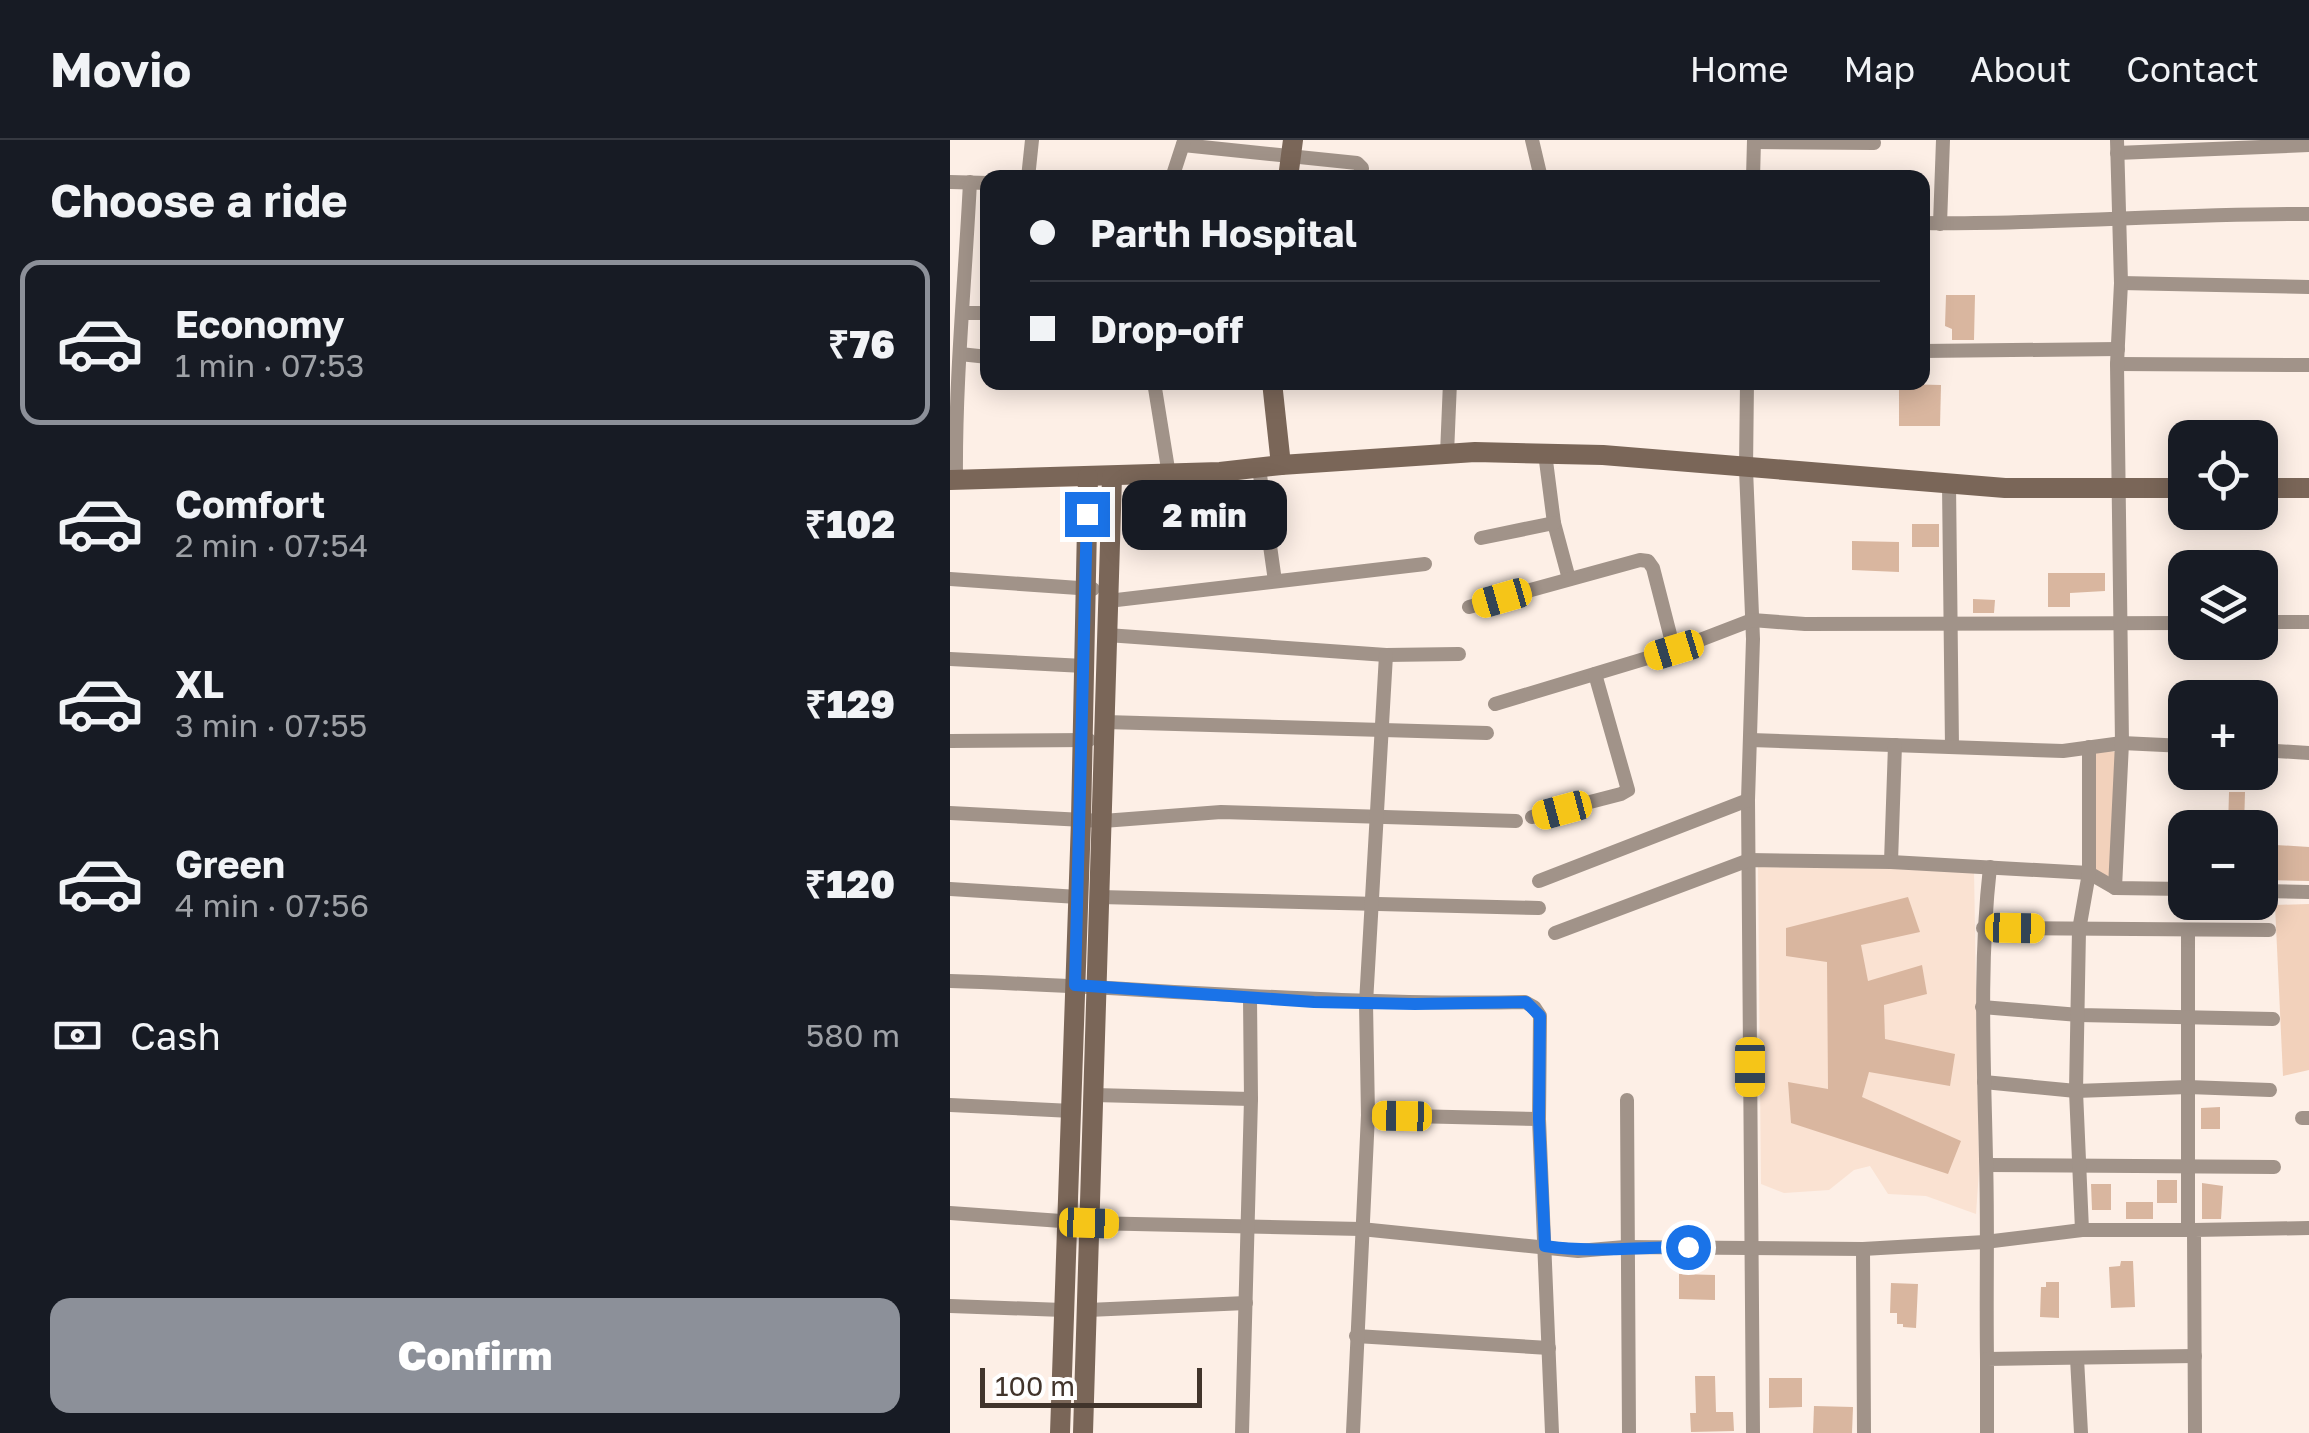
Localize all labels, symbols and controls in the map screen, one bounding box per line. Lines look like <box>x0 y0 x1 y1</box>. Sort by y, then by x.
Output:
text: Movio <box>50 40 191 98</box>
text: Home <box>1690 48 1789 90</box>
text: Map <box>1844 48 1915 90</box>
text: About <box>1970 48 2071 90</box>
text: Contact <box>2126 48 2259 90</box>
text: Choose a ride <box>50 173 348 227</box>
text: Parth Hospital <box>1090 210 1357 255</box>
icon: car <box>55 298 145 388</box>
text: Economy <box>175 301 344 346</box>
text: Drop-off <box>1090 306 1243 351</box>
text: ₹76 <box>828 321 895 366</box>
text: 1 min · 07:53 <box>175 346 364 384</box>
map controls <box>2168 420 2278 920</box>
button: locate <box>2168 420 2278 530</box>
icon: car <box>55 478 145 568</box>
callout: 2 min <box>1122 479 1287 549</box>
text: Comfort <box>175 481 325 526</box>
route end <box>1065 492 1110 537</box>
text: 2 min <box>1162 496 1247 534</box>
text: ₹102 <box>805 501 895 546</box>
text: 2 min · 07:54 <box>175 526 368 564</box>
button: layers <box>2168 550 2278 660</box>
car <box>1469 575 1535 621</box>
car <box>1641 627 1707 673</box>
icon: car <box>55 658 145 748</box>
text: XL <box>175 661 224 706</box>
button: + <box>2168 680 2278 790</box>
text: ₹129 <box>805 681 895 726</box>
text: 3 min · 07:55 <box>175 706 367 744</box>
car <box>1529 788 1595 832</box>
button: − <box>2168 810 2278 920</box>
icon: car <box>55 838 145 928</box>
text: Green <box>175 841 285 886</box>
text: ₹120 <box>805 861 895 906</box>
text: 4 min · 07:56 <box>175 886 369 924</box>
car <box>1985 912 2045 944</box>
icon: cash <box>50 1008 105 1063</box>
text: Cash <box>130 1013 221 1058</box>
text: 580 m <box>806 1016 900 1054</box>
car <box>1735 1037 1765 1097</box>
car <box>1372 1100 1432 1132</box>
car <box>1058 1207 1120 1239</box>
route start <box>1666 1225 1711 1270</box>
button: Confirm <box>50 1298 900 1413</box>
scale bar <box>980 1363 1202 1408</box>
text: 100 m <box>995 1369 1075 1402</box>

